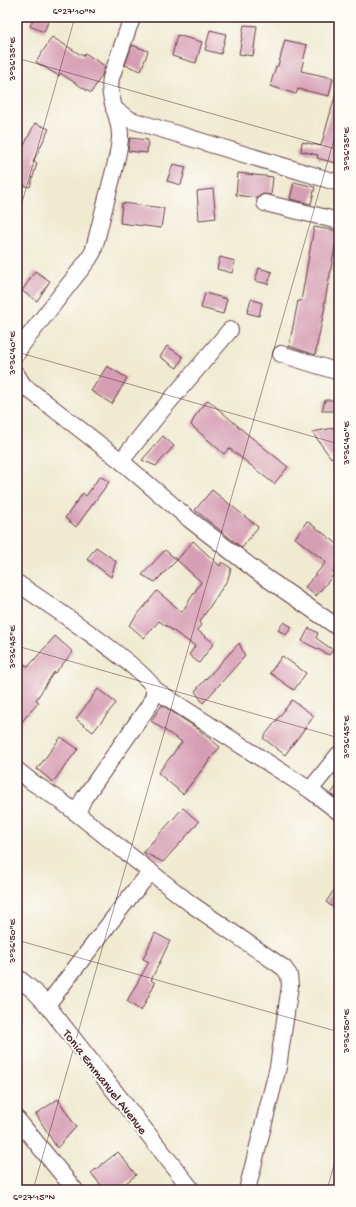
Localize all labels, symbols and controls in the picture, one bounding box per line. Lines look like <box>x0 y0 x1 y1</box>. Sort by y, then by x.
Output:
text: 6°27'10"N <box>53 6 96 18</box>
text: 3°36'35"E <box>7 37 19 82</box>
text: 3°36'35"E <box>341 127 353 172</box>
text: 3°36'40"E <box>7 331 19 376</box>
text: 3°36'40"E <box>341 421 353 466</box>
text: 3°36'45"E <box>7 625 19 669</box>
text: 3°36'45"E <box>341 715 353 759</box>
text: 3°36'50"E <box>7 918 19 964</box>
text: 3°36'50"E <box>341 1008 353 1054</box>
street label: Tonia Emmanuel Avenue <box>58 1026 150 1138</box>
text: 6°27'15"N <box>13 1192 56 1204</box>

